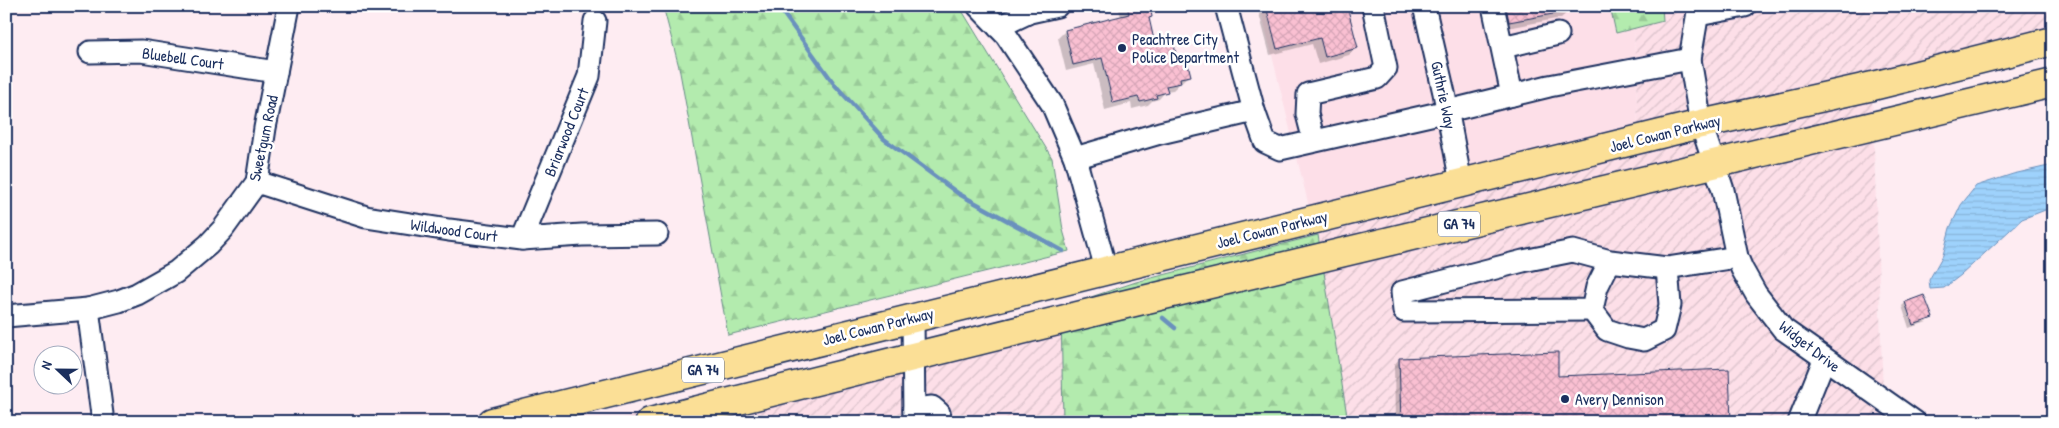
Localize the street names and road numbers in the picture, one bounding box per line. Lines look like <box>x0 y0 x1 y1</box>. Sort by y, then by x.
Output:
street label: Bluebell Court <box>141 41 226 75</box>
street label: Guthrie Way <box>1426 59 1462 131</box>
street label: Briarwood Court <box>538 84 594 180</box>
street label: Sweetgum Road <box>243 93 283 183</box>
street label: Joel Cowan Parkway <box>1607 109 1723 157</box>
street label: Joel Cowan Parkway <box>1214 205 1330 253</box>
road number: GA 74 <box>1438 212 1480 236</box>
street label: Wildwood Court <box>409 213 499 247</box>
street label: Joel Cowan Parkway <box>820 302 936 350</box>
street label: Widget Drive <box>1775 315 1846 377</box>
road number: GA 74 <box>682 358 724 382</box>

